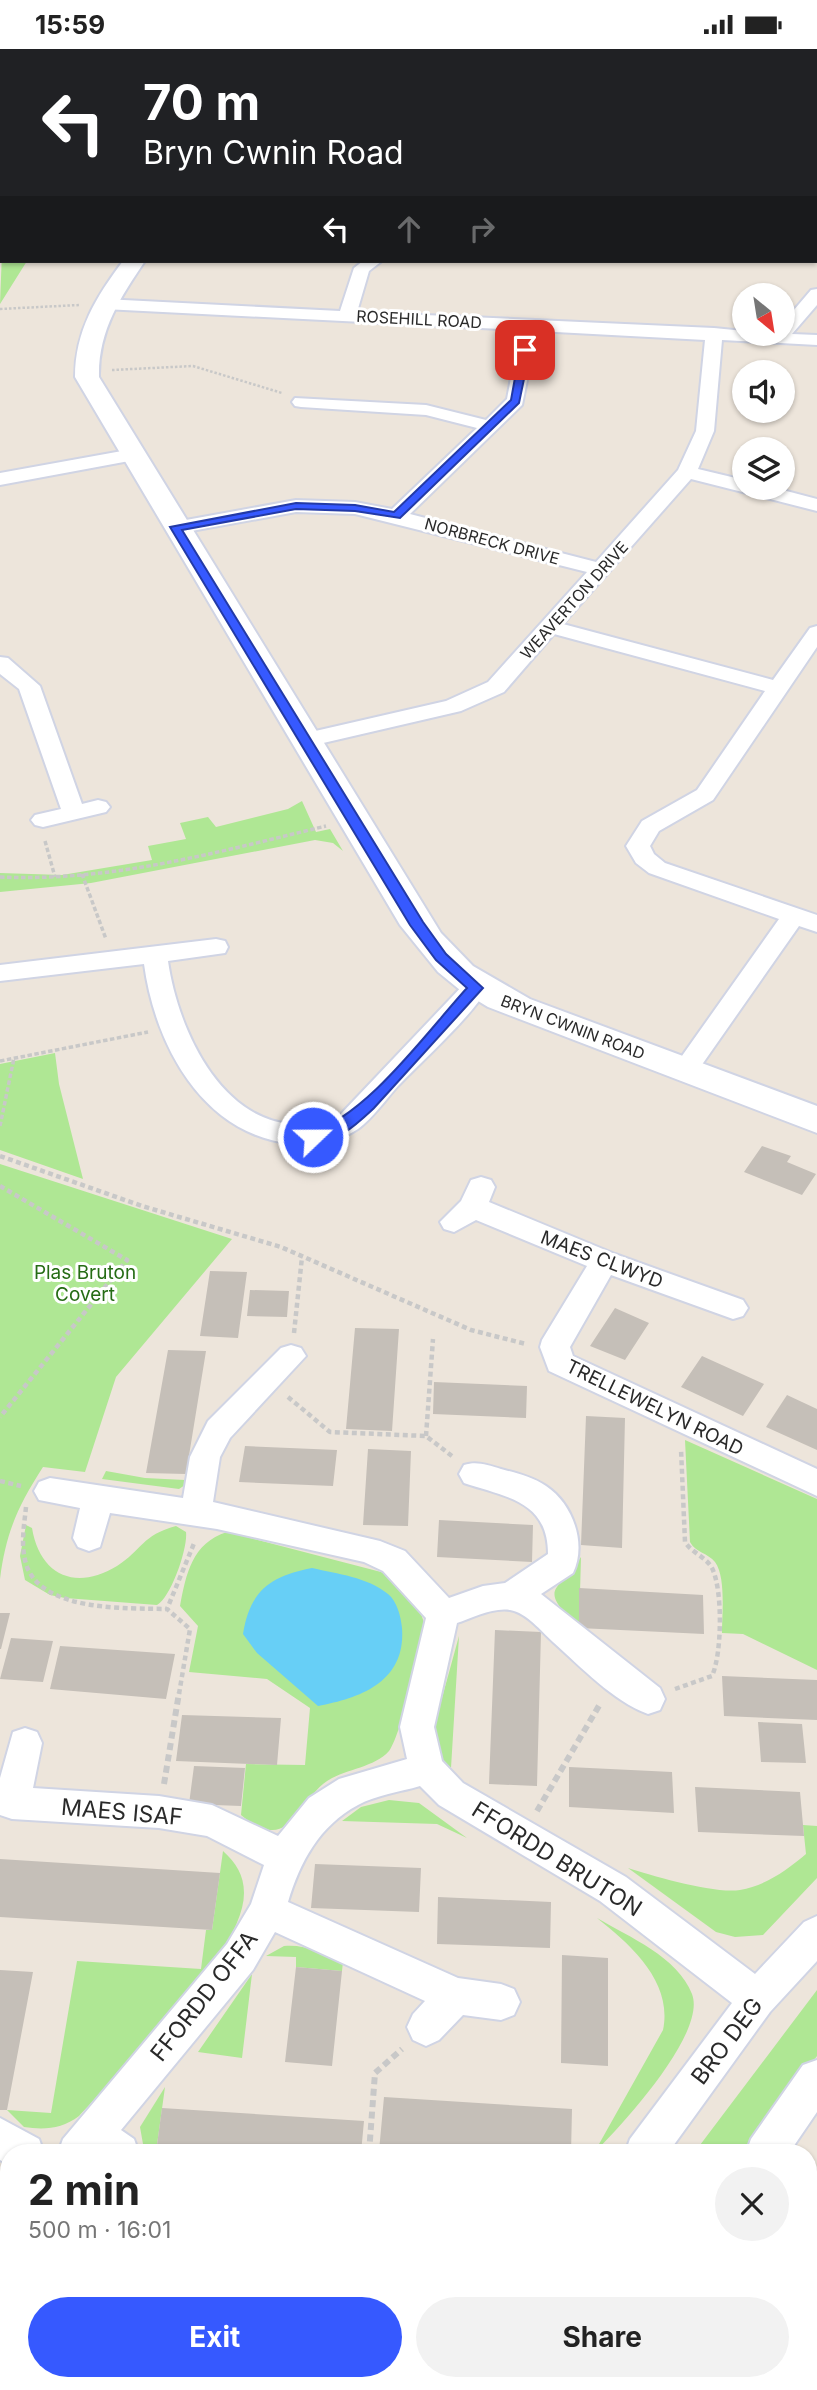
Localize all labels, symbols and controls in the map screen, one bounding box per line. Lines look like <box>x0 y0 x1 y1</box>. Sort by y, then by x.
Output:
text: 15:59 <box>35 9 105 40</box>
text: 70 m <box>143 73 260 132</box>
icon: left <box>28 77 119 168</box>
text: Bryn Cwnin Road <box>143 133 404 172</box>
icon: left <box>317 210 355 248</box>
icon: ahead <box>390 210 428 248</box>
icon: right <box>463 210 501 248</box>
north arrow <box>732 283 794 347</box>
map controls <box>732 283 795 500</box>
street label: ROSEHILL ROAD <box>356 306 482 332</box>
pin <box>495 320 555 380</box>
icon: arrive <box>506 331 544 369</box>
button: sound <box>732 360 795 423</box>
button: layers <box>732 437 795 500</box>
street label: NORBRECK DRIVE <box>422 513 562 569</box>
street label: WEAVERTON DRIVE <box>516 537 632 663</box>
street label: BRYN CWNIN ROAD <box>498 990 648 1064</box>
position arrow <box>276 1100 350 1174</box>
street label: MAES CLWYD <box>537 1226 666 1293</box>
park label: Plas Bruton Covert <box>34 1261 136 1306</box>
street label: TRELLEWELYN ROAD <box>562 1354 747 1460</box>
street label: MAES ISAF <box>60 1793 184 1831</box>
street label: FFORDD BRUTON <box>467 1795 647 1923</box>
street label: FFORDD OFFA <box>144 1925 264 2067</box>
street label: BRO DEG <box>685 1992 769 2090</box>
text: 2 min <box>28 2164 140 2215</box>
button: close <box>715 2167 789 2241</box>
text: 500 m · 16:01 <box>28 2216 171 2244</box>
button: Exit <box>28 2297 402 2377</box>
button: Share <box>416 2297 789 2377</box>

